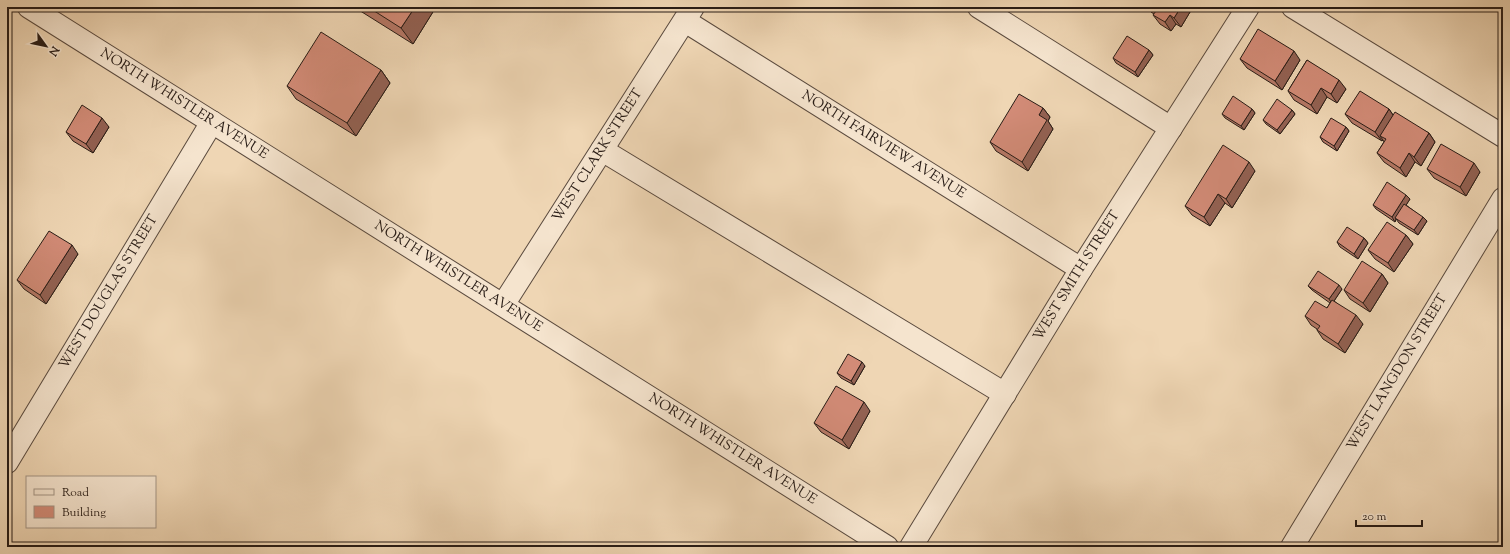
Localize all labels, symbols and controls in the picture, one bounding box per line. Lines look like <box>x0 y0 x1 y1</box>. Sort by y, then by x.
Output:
north arrow <box>26 26 66 66</box>
text: N <box>44 42 63 59</box>
street label: NORTH WHISTLER AVENUE <box>96 44 272 165</box>
street label: WEST CLARK STREET <box>548 85 648 226</box>
street label: NORTH FAIRVIEW AVENUE <box>797 86 970 204</box>
street label: WEST SMITH STREET <box>1029 207 1126 345</box>
street label: WEST DOUGLAS STREET <box>55 211 164 373</box>
street label: NORTH WHISTLER AVENUE <box>370 217 547 338</box>
street label: WEST LANGDON STREET <box>1343 290 1453 455</box>
street label: NORTH WHISTLER AVENUE <box>644 389 821 510</box>
legend <box>26 476 156 528</box>
text: Road <box>62 484 89 502</box>
scale bar <box>1356 502 1422 528</box>
text: Building <box>62 504 106 522</box>
text: 20 m <box>1362 508 1387 526</box>

